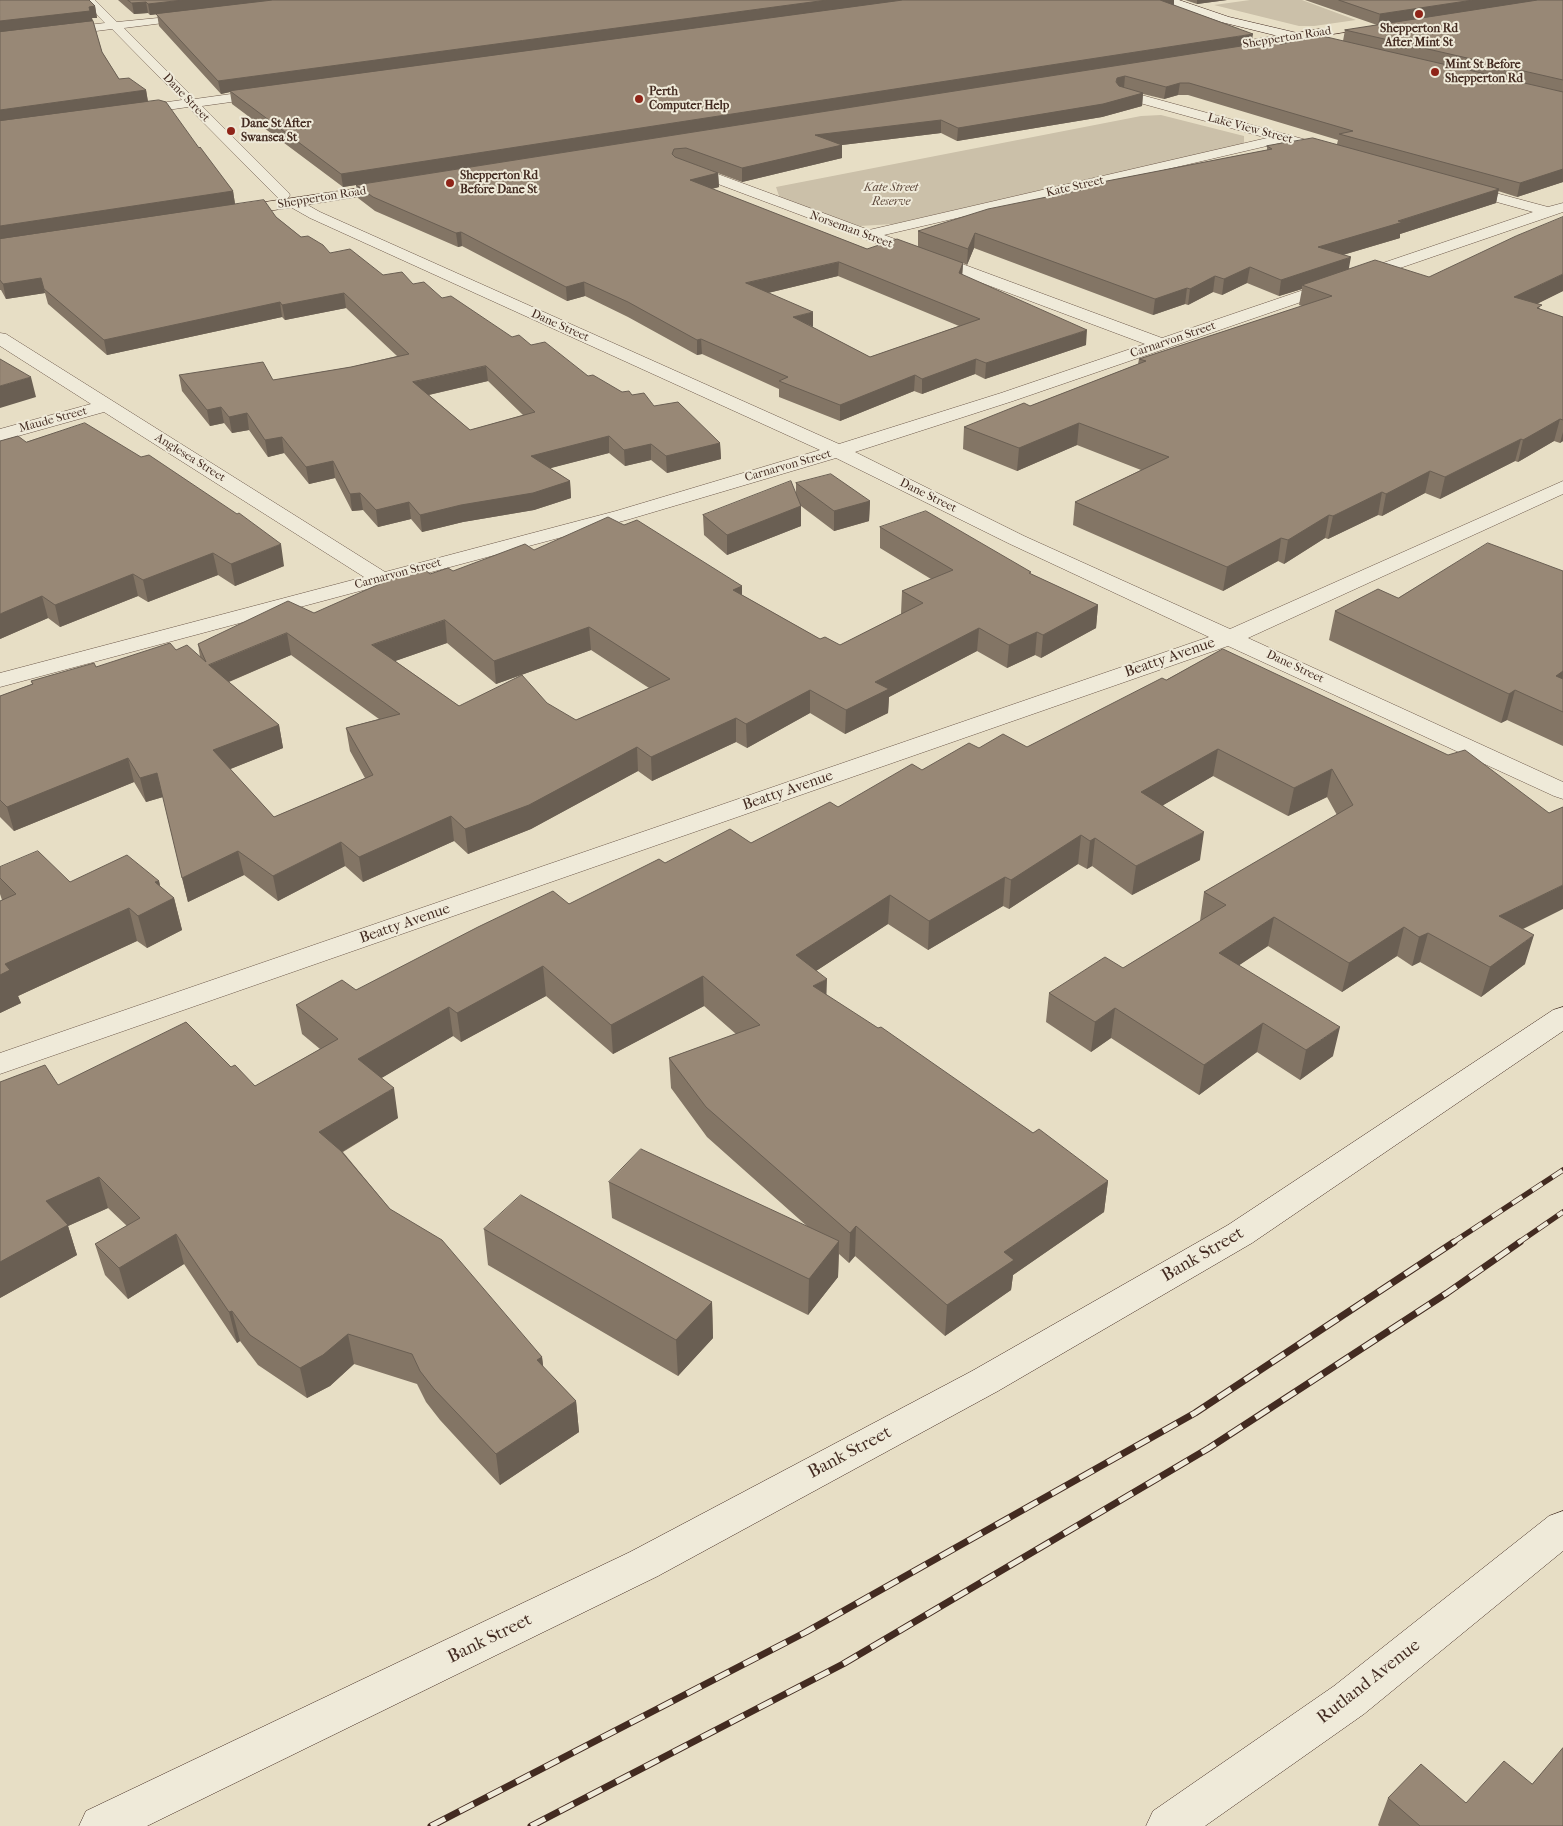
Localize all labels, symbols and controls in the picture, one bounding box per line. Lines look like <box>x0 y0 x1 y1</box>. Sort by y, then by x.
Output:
marker: Shepperton Rd After Mint St <box>1413 8 1425 20</box>
place label: Shepperton Rd After Mint St <box>1380 22 1458 50</box>
street label: Shepperton Road <box>1242 24 1332 52</box>
place label: Mint St Before Shepperton Rd <box>1445 58 1523 86</box>
marker: Mint St Before Shepperton Rd <box>1429 66 1441 78</box>
street label: Dane Street <box>159 71 213 125</box>
place label: Perth Computer Help <box>649 85 729 113</box>
marker: Perth Computer Help <box>633 93 645 105</box>
street label: Lake View Street <box>1206 111 1294 147</box>
place label: Dane St After Swansea St <box>241 117 311 145</box>
marker: Dane St After Swansea St <box>225 125 237 137</box>
place label: Shepperton Rd Before Dane St <box>460 169 538 197</box>
street label: Kate Street <box>1045 173 1105 201</box>
marker: Shepperton Rd Before Dane St <box>444 177 456 189</box>
park label: Kate Street Reserve <box>864 181 918 209</box>
street label: Shepperton Road <box>277 184 367 212</box>
street label: Norseman Street <box>808 208 894 252</box>
street label: Dane Street <box>529 307 591 345</box>
street label: Carnarvon Street <box>1128 319 1218 361</box>
street label: Maude Street <box>17 404 89 436</box>
street label: Anglesea Street <box>152 431 228 485</box>
street label: Carnarvon Street <box>743 447 833 485</box>
street label: Dane Street <box>897 476 959 516</box>
street label: Carnarvon Street <box>353 555 443 593</box>
street label: Beatty Avenue <box>1122 634 1218 682</box>
street label: Dane Street <box>1264 647 1326 687</box>
street label: Beatty Avenue <box>740 767 836 815</box>
street label: Beatty Avenue <box>357 900 453 948</box>
street label: Bank Street <box>1158 1223 1248 1287</box>
street label: Bank Street <box>805 1422 895 1484</box>
street label: Bank Street <box>444 1609 536 1669</box>
street label: Rutland Avenue <box>1313 1635 1425 1729</box>

